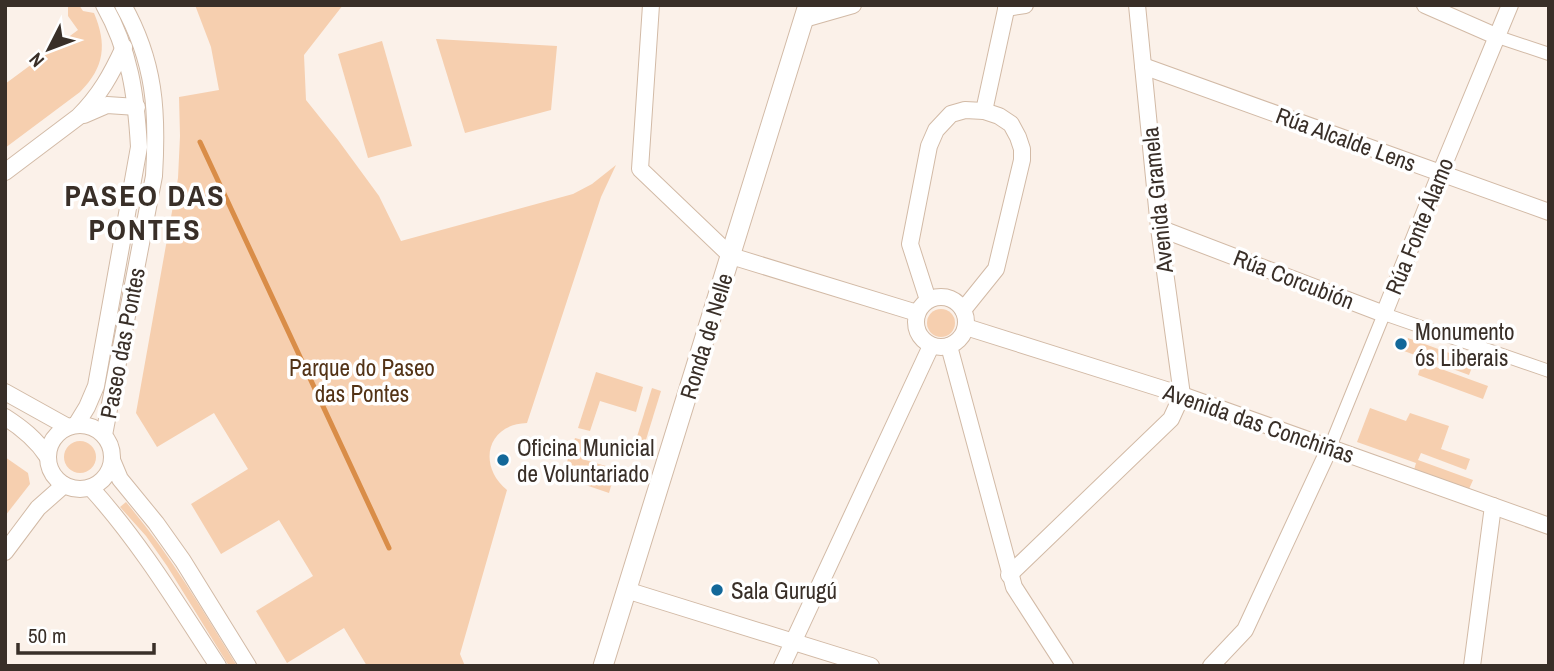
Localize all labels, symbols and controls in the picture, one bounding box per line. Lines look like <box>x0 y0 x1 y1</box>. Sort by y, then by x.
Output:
north arrow <box>14 14 84 84</box>
text: N <box>23 47 50 73</box>
street label: Rúa Alcalde Lens <box>1272 99 1420 179</box>
street label: Avenida Gramela <box>1134 125 1180 275</box>
street label: Rúa Fonte Álamo <box>1378 153 1460 299</box>
district label: PASEO DAS PONTES <box>64 175 226 249</box>
street label: Rúa Corcubión <box>1229 242 1359 316</box>
street label: Paseo das Pontes <box>92 265 152 421</box>
street label: Ronda de Nelle <box>672 269 740 403</box>
place label: Monumento ós Liberais <box>1415 316 1515 373</box>
marker: Monumento ós Liberais <box>1393 336 1409 352</box>
park label: Parque do Paseo das Pontes <box>289 352 435 409</box>
street label: Avenida das Conchiñas <box>1158 375 1359 470</box>
place label: Oficina Municial de Voluntariado <box>517 432 654 489</box>
marker: Oficina Municial de Voluntariado <box>495 452 511 468</box>
place label: Sala Gurugú <box>731 575 837 606</box>
marker: Sala Gurugú <box>709 582 725 598</box>
scale bar <box>18 612 154 656</box>
text: 50 m <box>28 621 66 650</box>

